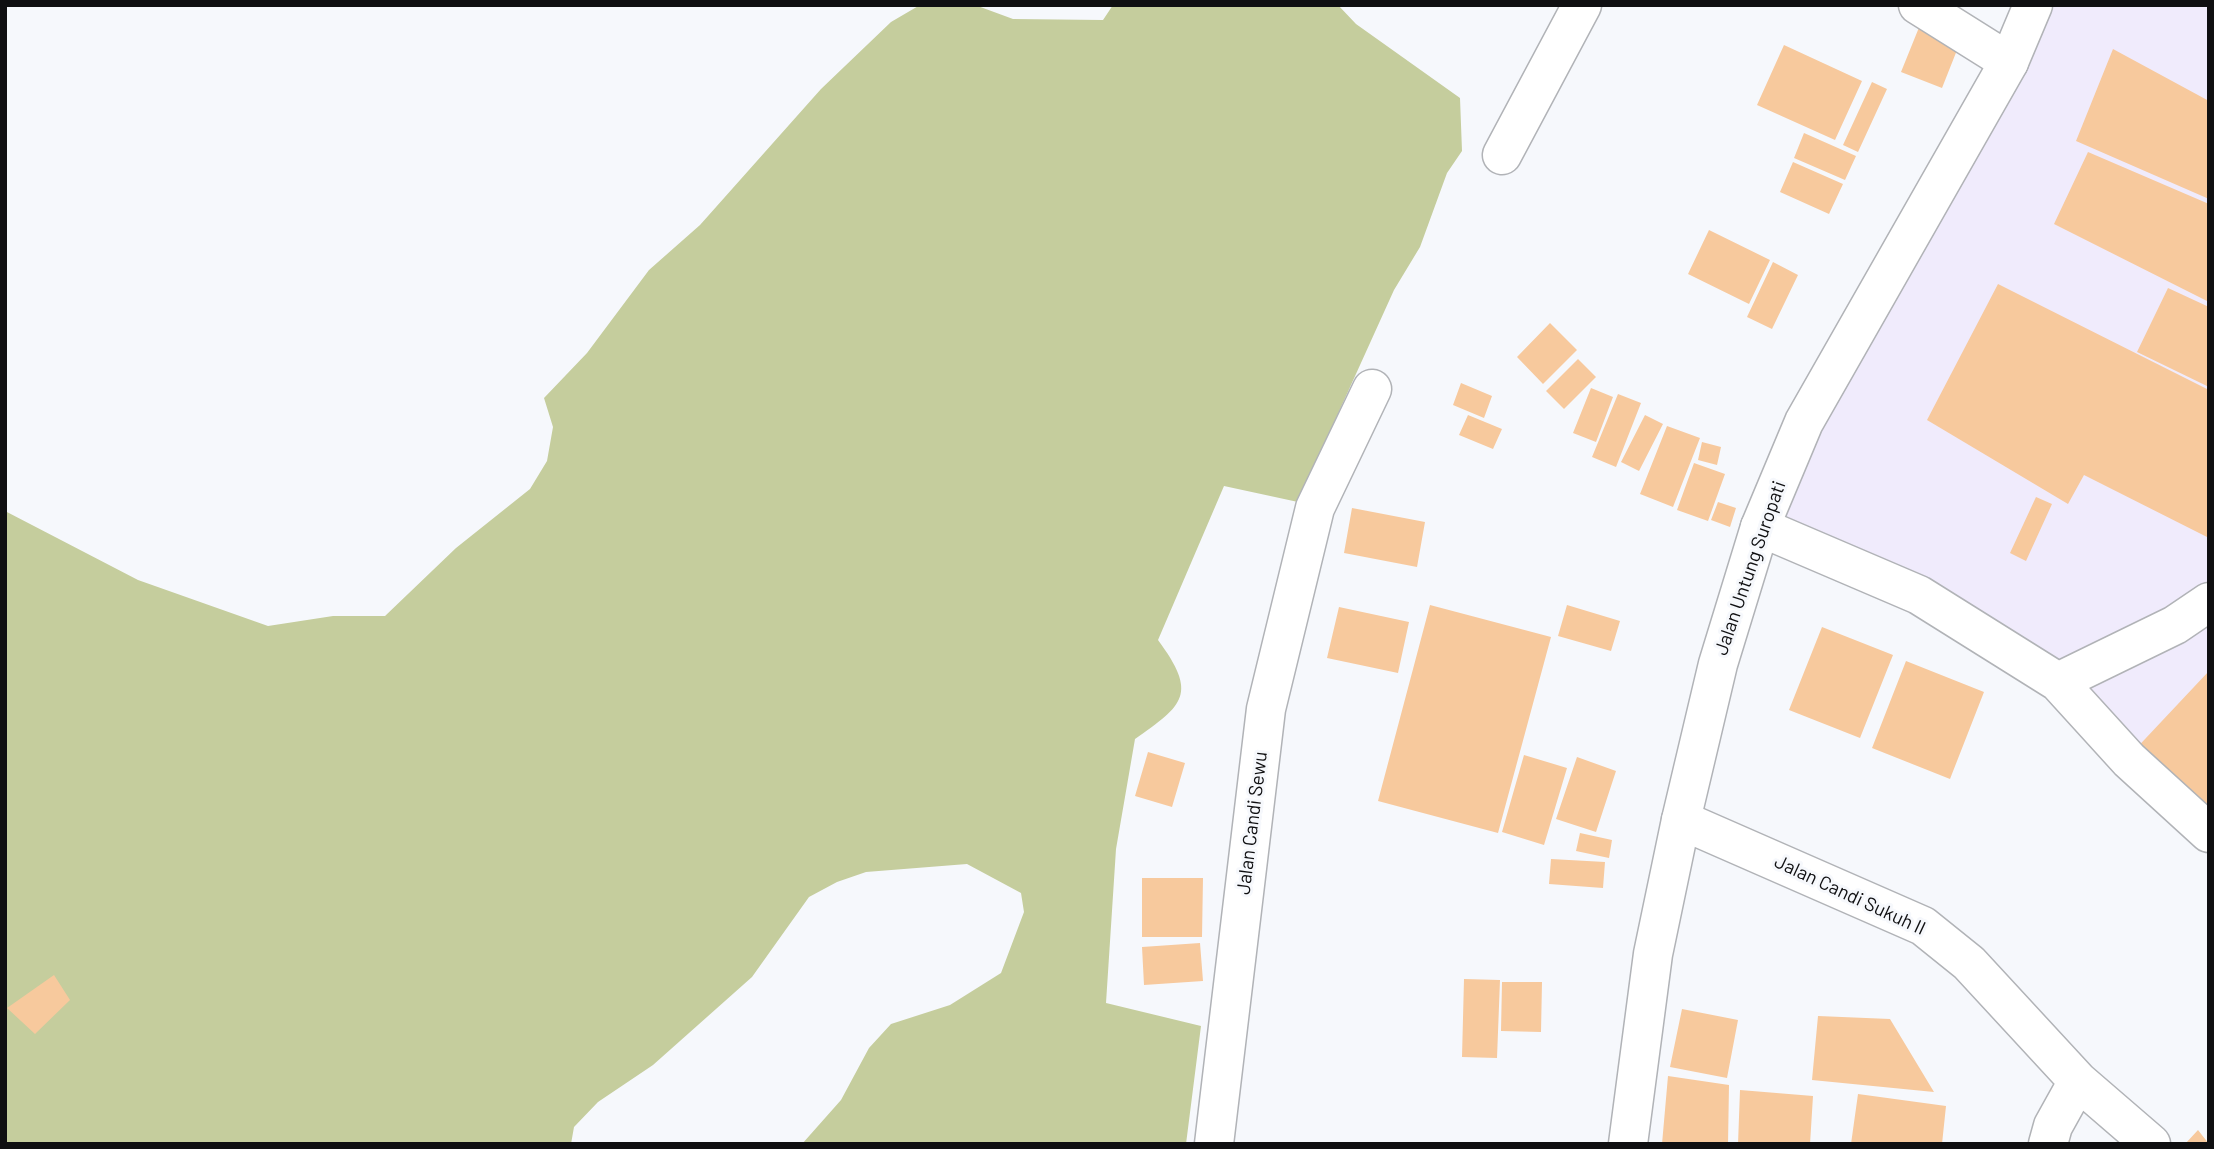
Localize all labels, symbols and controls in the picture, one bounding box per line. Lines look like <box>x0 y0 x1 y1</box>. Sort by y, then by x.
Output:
street label: Jalan Untung Suropati <box>1709 478 1791 658</box>
street label: Jalan Candi Sewu <box>1232 750 1272 896</box>
street label: Jalan Candi Sukuh II <box>1771 850 1929 940</box>

